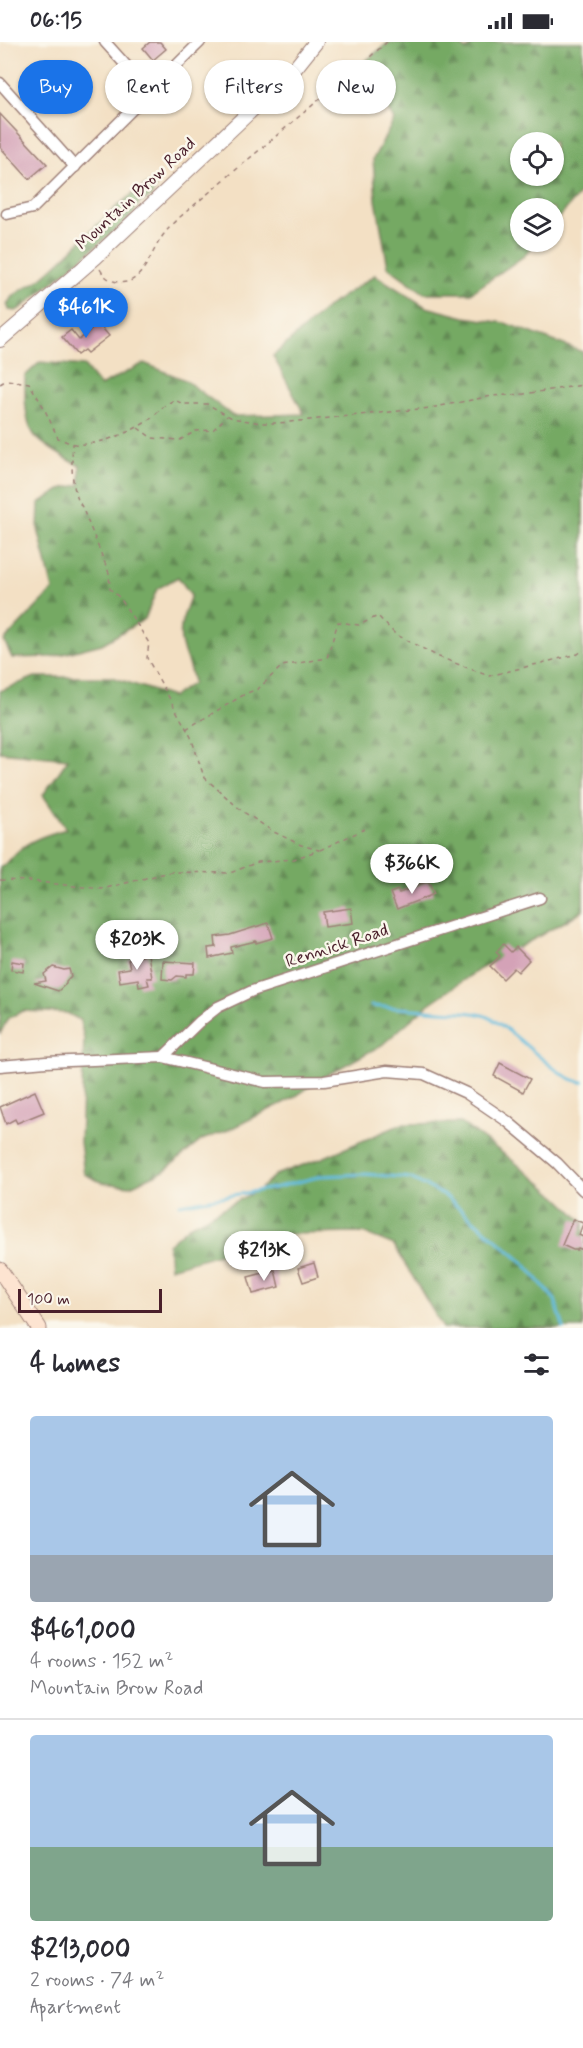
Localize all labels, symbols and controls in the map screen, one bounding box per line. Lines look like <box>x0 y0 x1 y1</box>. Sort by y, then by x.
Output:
text: 06:15 <box>30 7 82 35</box>
chip: Buy <box>18 60 93 114</box>
chip: Rent <box>105 60 192 114</box>
chip: Filters <box>204 60 304 114</box>
chip: New <box>316 60 396 114</box>
street label: Mountain Brow Road <box>71 132 201 256</box>
map controls <box>510 132 564 252</box>
button: locate <box>510 132 564 186</box>
button: layers <box>510 198 564 252</box>
pin: $461K <box>44 288 128 339</box>
text: $461K <box>58 294 114 321</box>
pin: $366K <box>370 844 454 895</box>
text: $366K <box>384 850 440 877</box>
street label: Rennick Road <box>283 918 391 974</box>
pin: $203K <box>95 920 179 971</box>
text: $203K <box>109 926 165 953</box>
pin: $213K <box>222 1231 306 1282</box>
text: $213K <box>238 1237 290 1264</box>
scale bar <box>18 1286 162 1314</box>
text: 100 m <box>27 1289 70 1310</box>
text: 4 homes <box>30 1347 120 1381</box>
icon: filters <box>520 1348 553 1381</box>
icon: home <box>238 1455 346 1563</box>
text: $461,000 <box>30 1614 136 1648</box>
text: 4 rooms · 152 m² <box>30 1648 173 1675</box>
text: Mountain Brow Road <box>30 1675 203 1702</box>
icon: home <box>238 1774 346 1882</box>
text: $213,000 <box>30 1933 131 1967</box>
text: 2 rooms · 74 m² <box>30 1967 164 1994</box>
text: Apartment <box>30 1994 121 2021</box>

